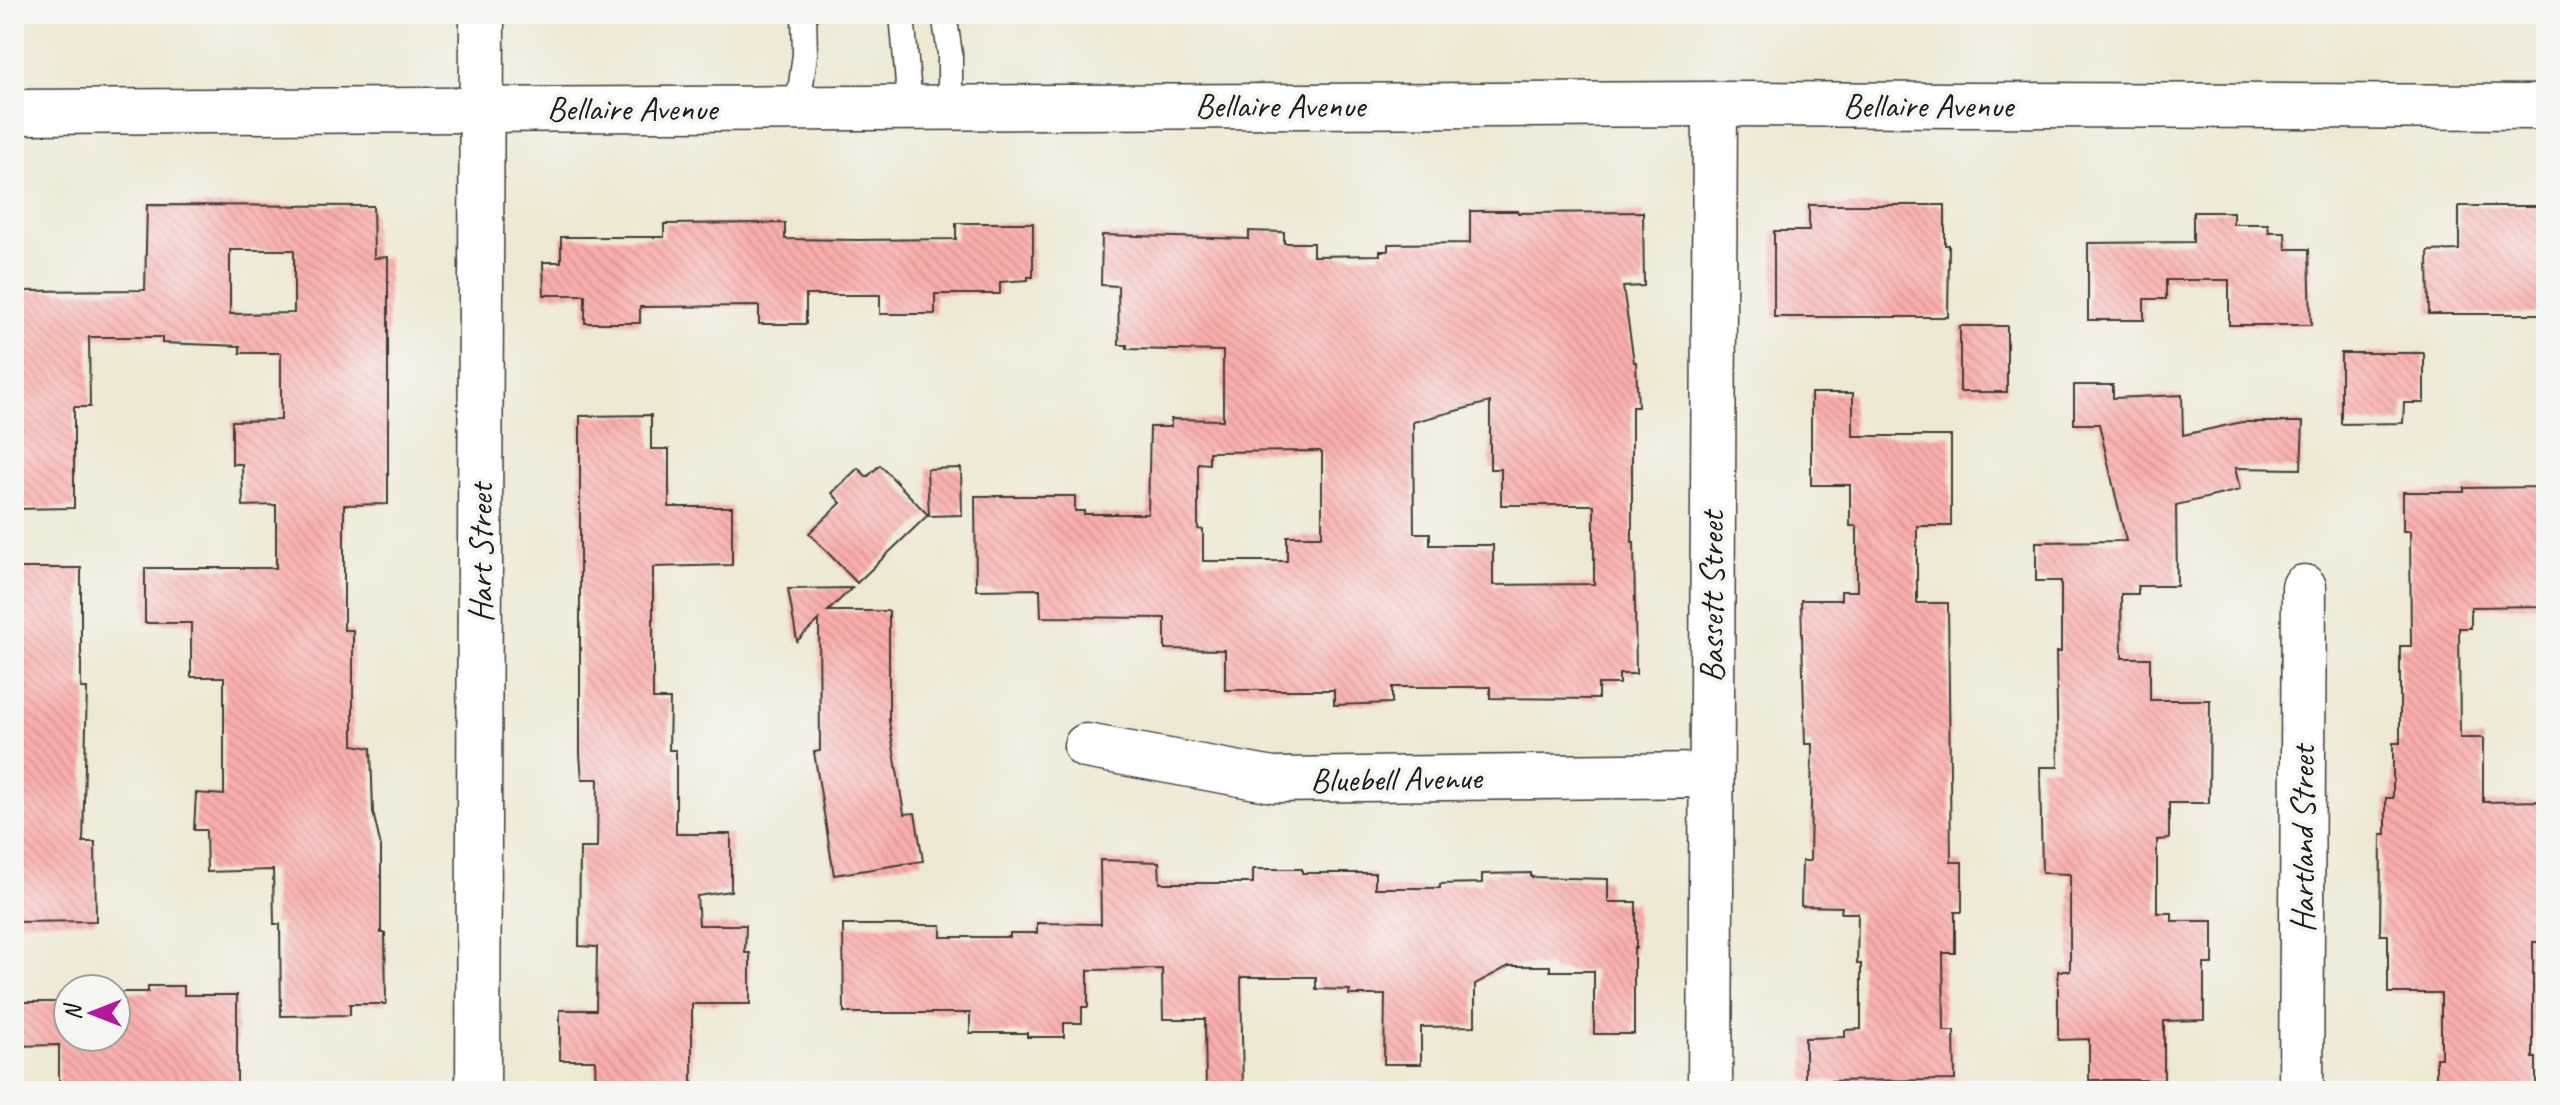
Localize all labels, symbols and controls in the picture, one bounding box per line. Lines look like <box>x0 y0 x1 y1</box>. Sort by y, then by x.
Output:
street label: Bellaire Avenue <box>1195 84 1368 127</box>
street label: Bellaire Avenue <box>1843 84 2016 127</box>
street label: Bellaire Avenue <box>547 87 720 130</box>
street label: Hart Street <box>459 480 502 623</box>
street label: Bassett Street <box>1690 508 1733 682</box>
street label: Hartland Street <box>2281 742 2324 933</box>
street label: Bluebell Avenue <box>1310 755 1484 801</box>
north arrow <box>52 973 132 1053</box>
text: N <box>59 1003 87 1020</box>

